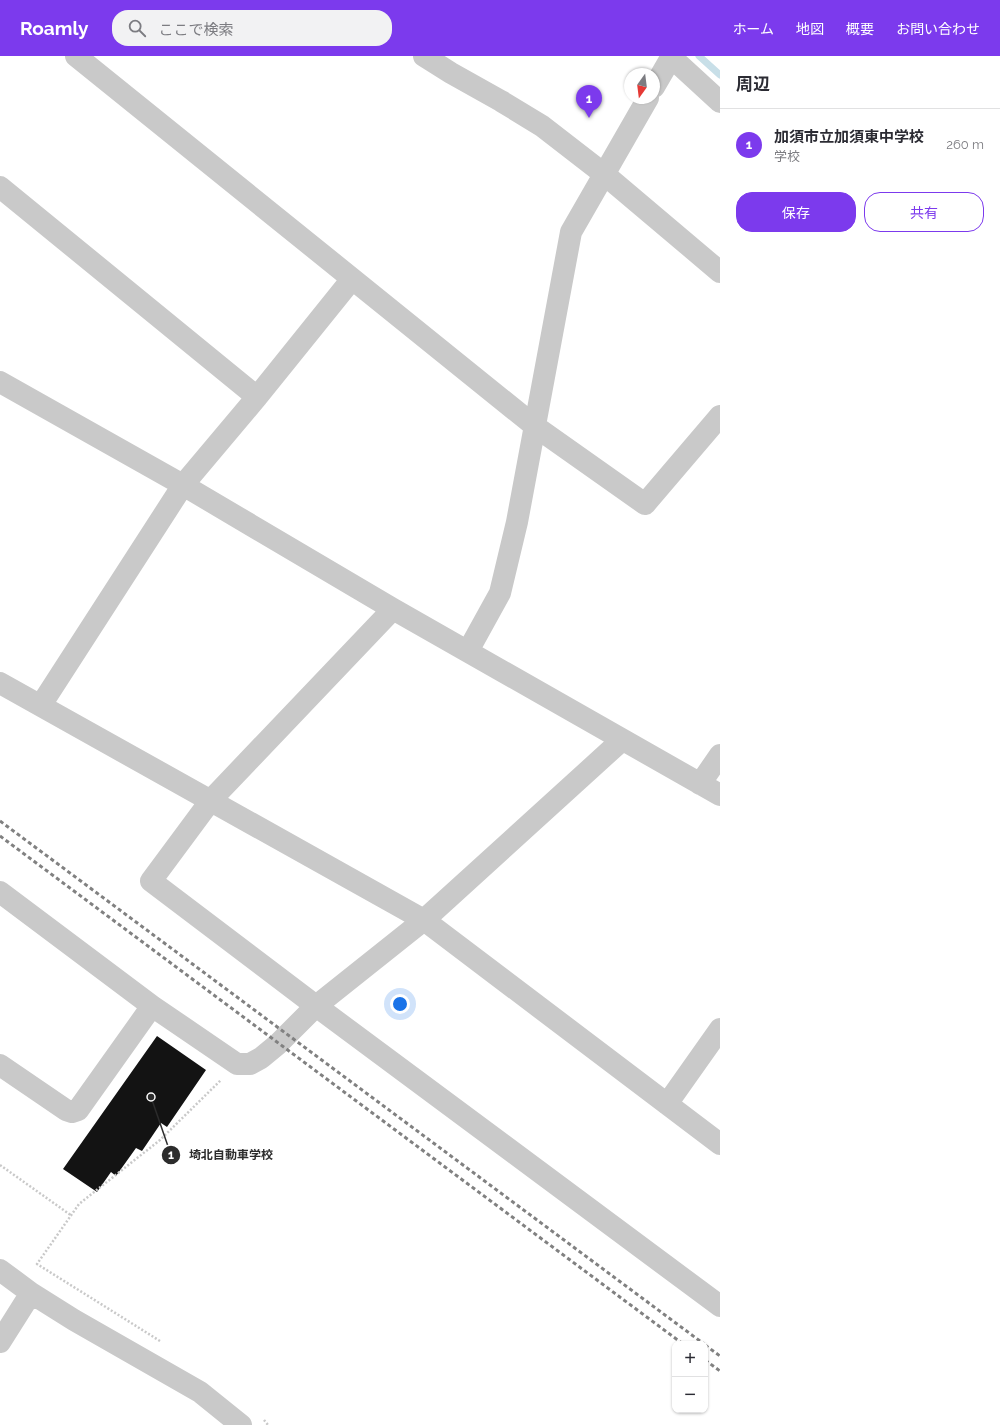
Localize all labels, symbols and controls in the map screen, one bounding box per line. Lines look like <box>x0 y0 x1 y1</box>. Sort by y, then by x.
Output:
search box <box>112 10 392 46</box>
text: Roamly <box>20 17 88 39</box>
icon: search <box>126 17 148 39</box>
text: ここで検索 <box>158 21 233 39</box>
text: ホーム <box>732 21 774 37</box>
text: 地図 <box>796 21 824 37</box>
text: 概要 <box>846 21 874 37</box>
text: お問い合わせ <box>896 21 980 37</box>
north arrow <box>624 68 660 104</box>
text: 周辺 <box>736 74 770 94</box>
pin: 1 <box>576 85 602 118</box>
text: 加須市立加須東中学校 <box>774 128 924 146</box>
text: 1 <box>746 137 752 152</box>
text: 260 m <box>946 137 984 152</box>
text: 学校 <box>774 149 800 164</box>
button: 保存 <box>736 192 856 232</box>
button: 共有 <box>864 192 984 232</box>
your location <box>390 994 410 1014</box>
callout: 埼北自動車学校 <box>161 1143 281 1167</box>
text: 1 <box>168 1148 174 1162</box>
text: 埼北自動車学校 <box>189 1148 273 1162</box>
map controls <box>672 1341 708 1413</box>
button: + <box>672 1341 708 1377</box>
button: − <box>672 1377 708 1413</box>

